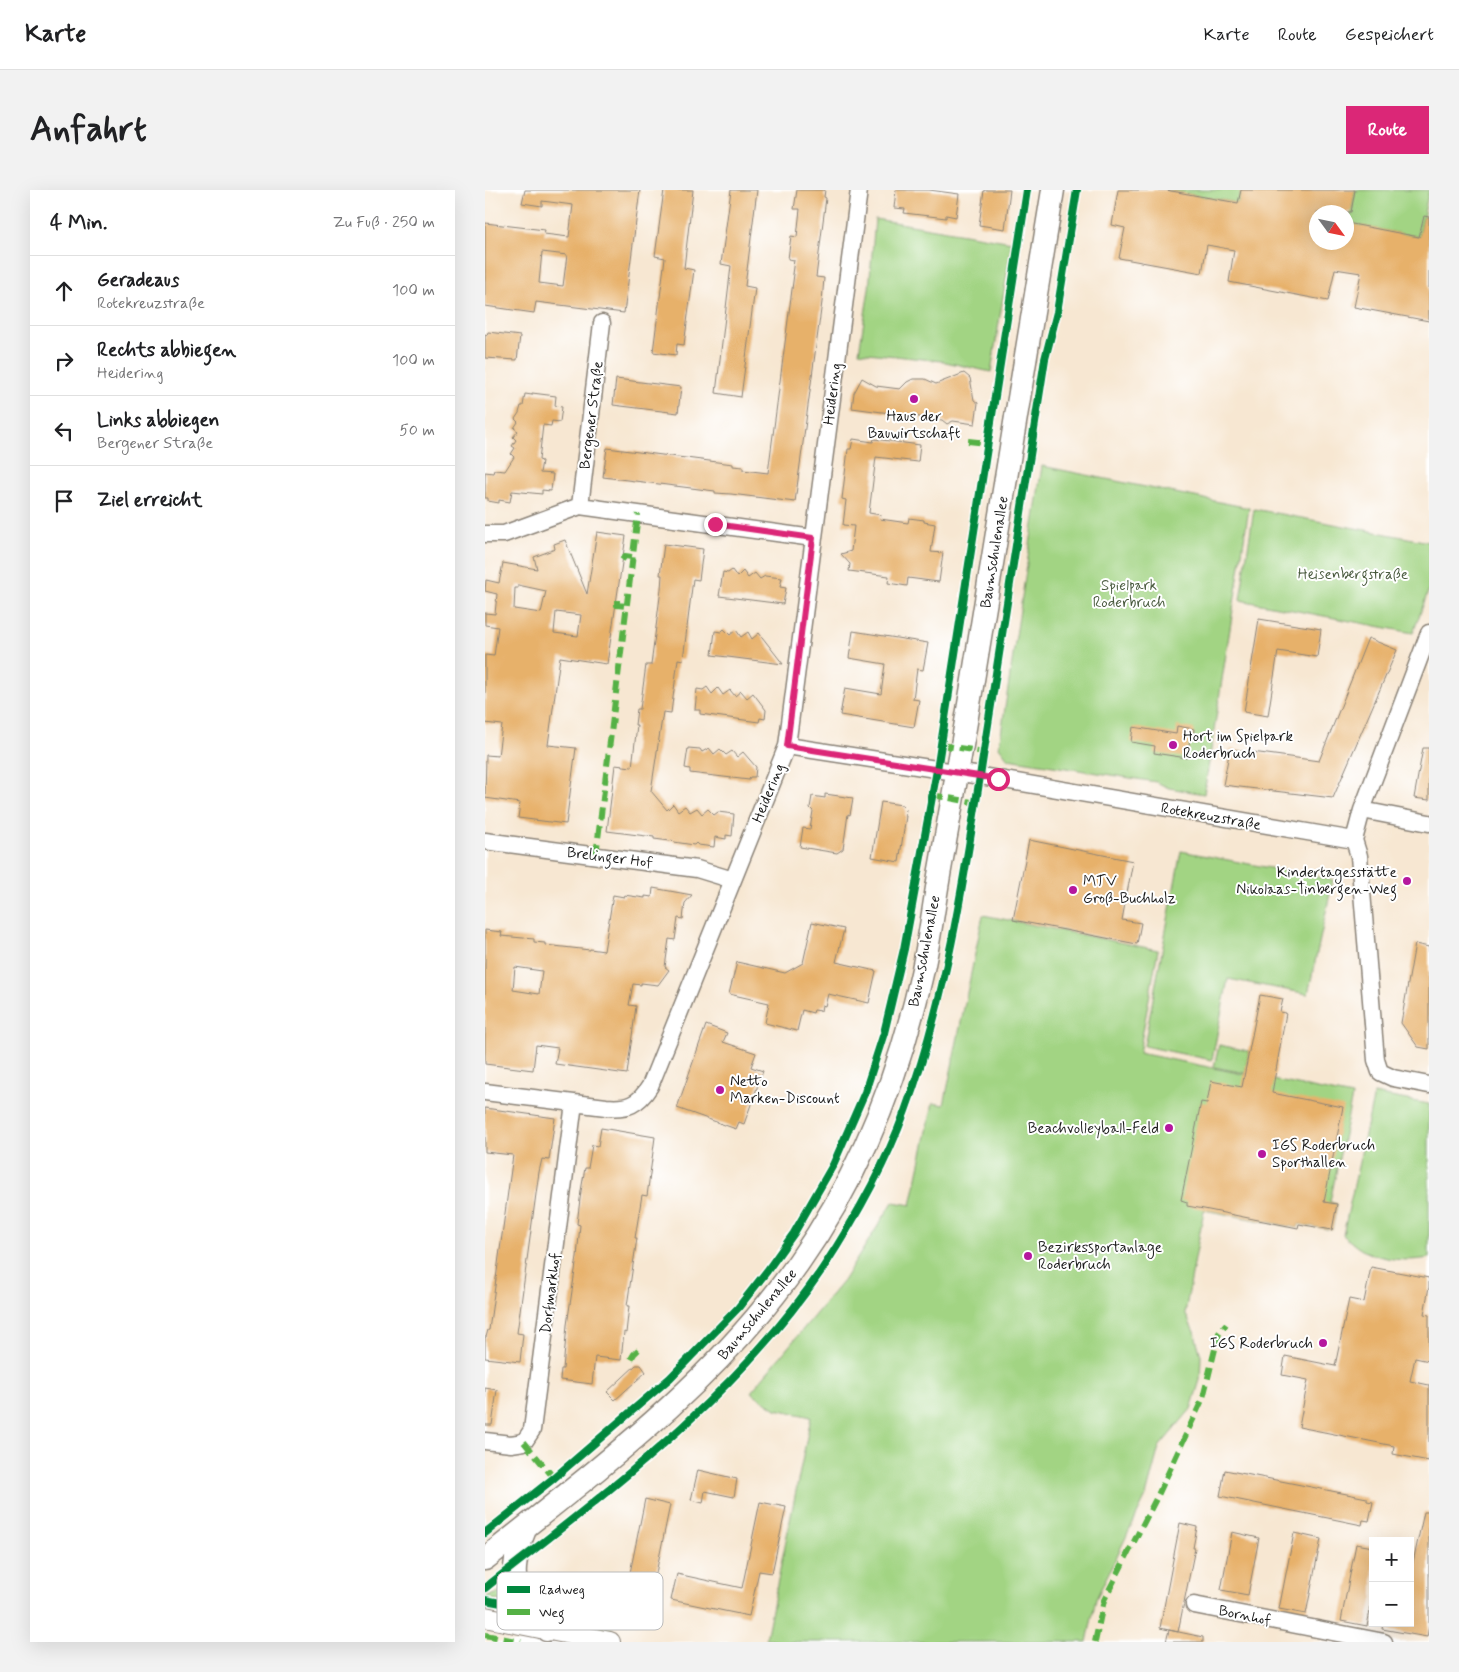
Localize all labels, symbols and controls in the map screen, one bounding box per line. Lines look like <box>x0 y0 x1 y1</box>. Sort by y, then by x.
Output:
text: Karte <box>25 19 86 50</box>
text: Karte <box>1204 23 1250 47</box>
text: Route <box>1278 23 1317 47</box>
text: Gespeichert <box>1345 23 1434 47</box>
button: Route <box>1346 106 1429 154</box>
text: Anfahrt <box>30 107 147 153</box>
north arrow <box>1309 205 1354 250</box>
text: 4 Min. <box>50 209 107 237</box>
text: Zu Fuß · 250 m <box>333 212 435 233</box>
text: Geradeaus <box>97 268 179 293</box>
icon: ahead <box>50 277 78 305</box>
text: 100 m <box>392 280 435 301</box>
text: Rotekreuzstraße <box>97 293 205 314</box>
text: Rechts abbiegen <box>97 338 236 363</box>
icon: right <box>50 347 78 375</box>
text: 100 m <box>392 350 435 371</box>
street label: Bergener Straße <box>575 360 610 471</box>
street label: Heidering <box>819 362 847 426</box>
text: Heidering <box>97 363 164 384</box>
marker: Haus der Bauwirtschaft <box>908 393 920 405</box>
place label: Haus der Bauwirtschaft <box>868 407 961 444</box>
text: Links abbiegen <box>97 408 219 433</box>
icon: left <box>50 417 78 445</box>
text: 50 m <box>399 420 435 441</box>
text: Bergener Straße <box>97 433 213 454</box>
icon: arrive <box>50 487 78 515</box>
text: Ziel erreicht <box>97 488 202 513</box>
street label: Baumschulenallee <box>976 494 1014 610</box>
route end <box>704 513 727 536</box>
park label: Heisenbergstraße <box>1298 565 1408 586</box>
park label: Spielpark Roderbruch <box>1093 576 1166 613</box>
place label: Hort im Spielpark Roderbruch <box>1183 727 1293 764</box>
marker: Hort im Spielpark Roderbruch <box>1167 739 1179 751</box>
street label: Heidering <box>748 761 790 826</box>
route start <box>987 768 1010 791</box>
street label: Rotekreuzstraße <box>1159 798 1262 836</box>
street label: Brelinger Hof <box>566 843 654 874</box>
place label: Kindertagesstätte Nikolaas-Tinbergen-Weg <box>1236 863 1397 901</box>
place label: MTV Groß-Buchholz <box>1083 872 1176 909</box>
marker: Kindertagesstätte Nikolaas-Tinbergen-Weg <box>1401 875 1413 887</box>
marker: MTV Groß-Buchholz <box>1067 884 1079 896</box>
street label: Baumschulenallee <box>904 893 946 1009</box>
place label: Netto Marken-Discount <box>730 1072 840 1109</box>
marker: Netto Marken-Discount <box>714 1084 726 1096</box>
place label: Beachvolleyball-Feld <box>1028 1119 1159 1139</box>
marker: Beachvolleyball-Feld <box>1163 1122 1175 1134</box>
place label: IGS Roderbruch Sporthallen <box>1272 1136 1375 1173</box>
marker: IGS Roderbruch Sporthallen <box>1256 1148 1268 1160</box>
place label: Bezirkssportanlage Roderbruch <box>1038 1238 1162 1275</box>
marker: Bezirkssportanlage Roderbruch <box>1022 1250 1034 1262</box>
street label: Dorfmarkhof <box>536 1252 566 1335</box>
street label: Baumschulenallee <box>714 1265 802 1365</box>
place label: IGS Roderbruch <box>1210 1334 1313 1354</box>
marker: IGS Roderbruch <box>1317 1337 1329 1349</box>
map controls <box>1369 1537 1414 1627</box>
button: + <box>1369 1537 1414 1582</box>
legend <box>497 1572 663 1630</box>
text: Radweg <box>539 1581 585 1599</box>
button: − <box>1369 1582 1414 1627</box>
street label: Bornhof <box>1217 1601 1273 1631</box>
text: Weg <box>539 1604 565 1624</box>

